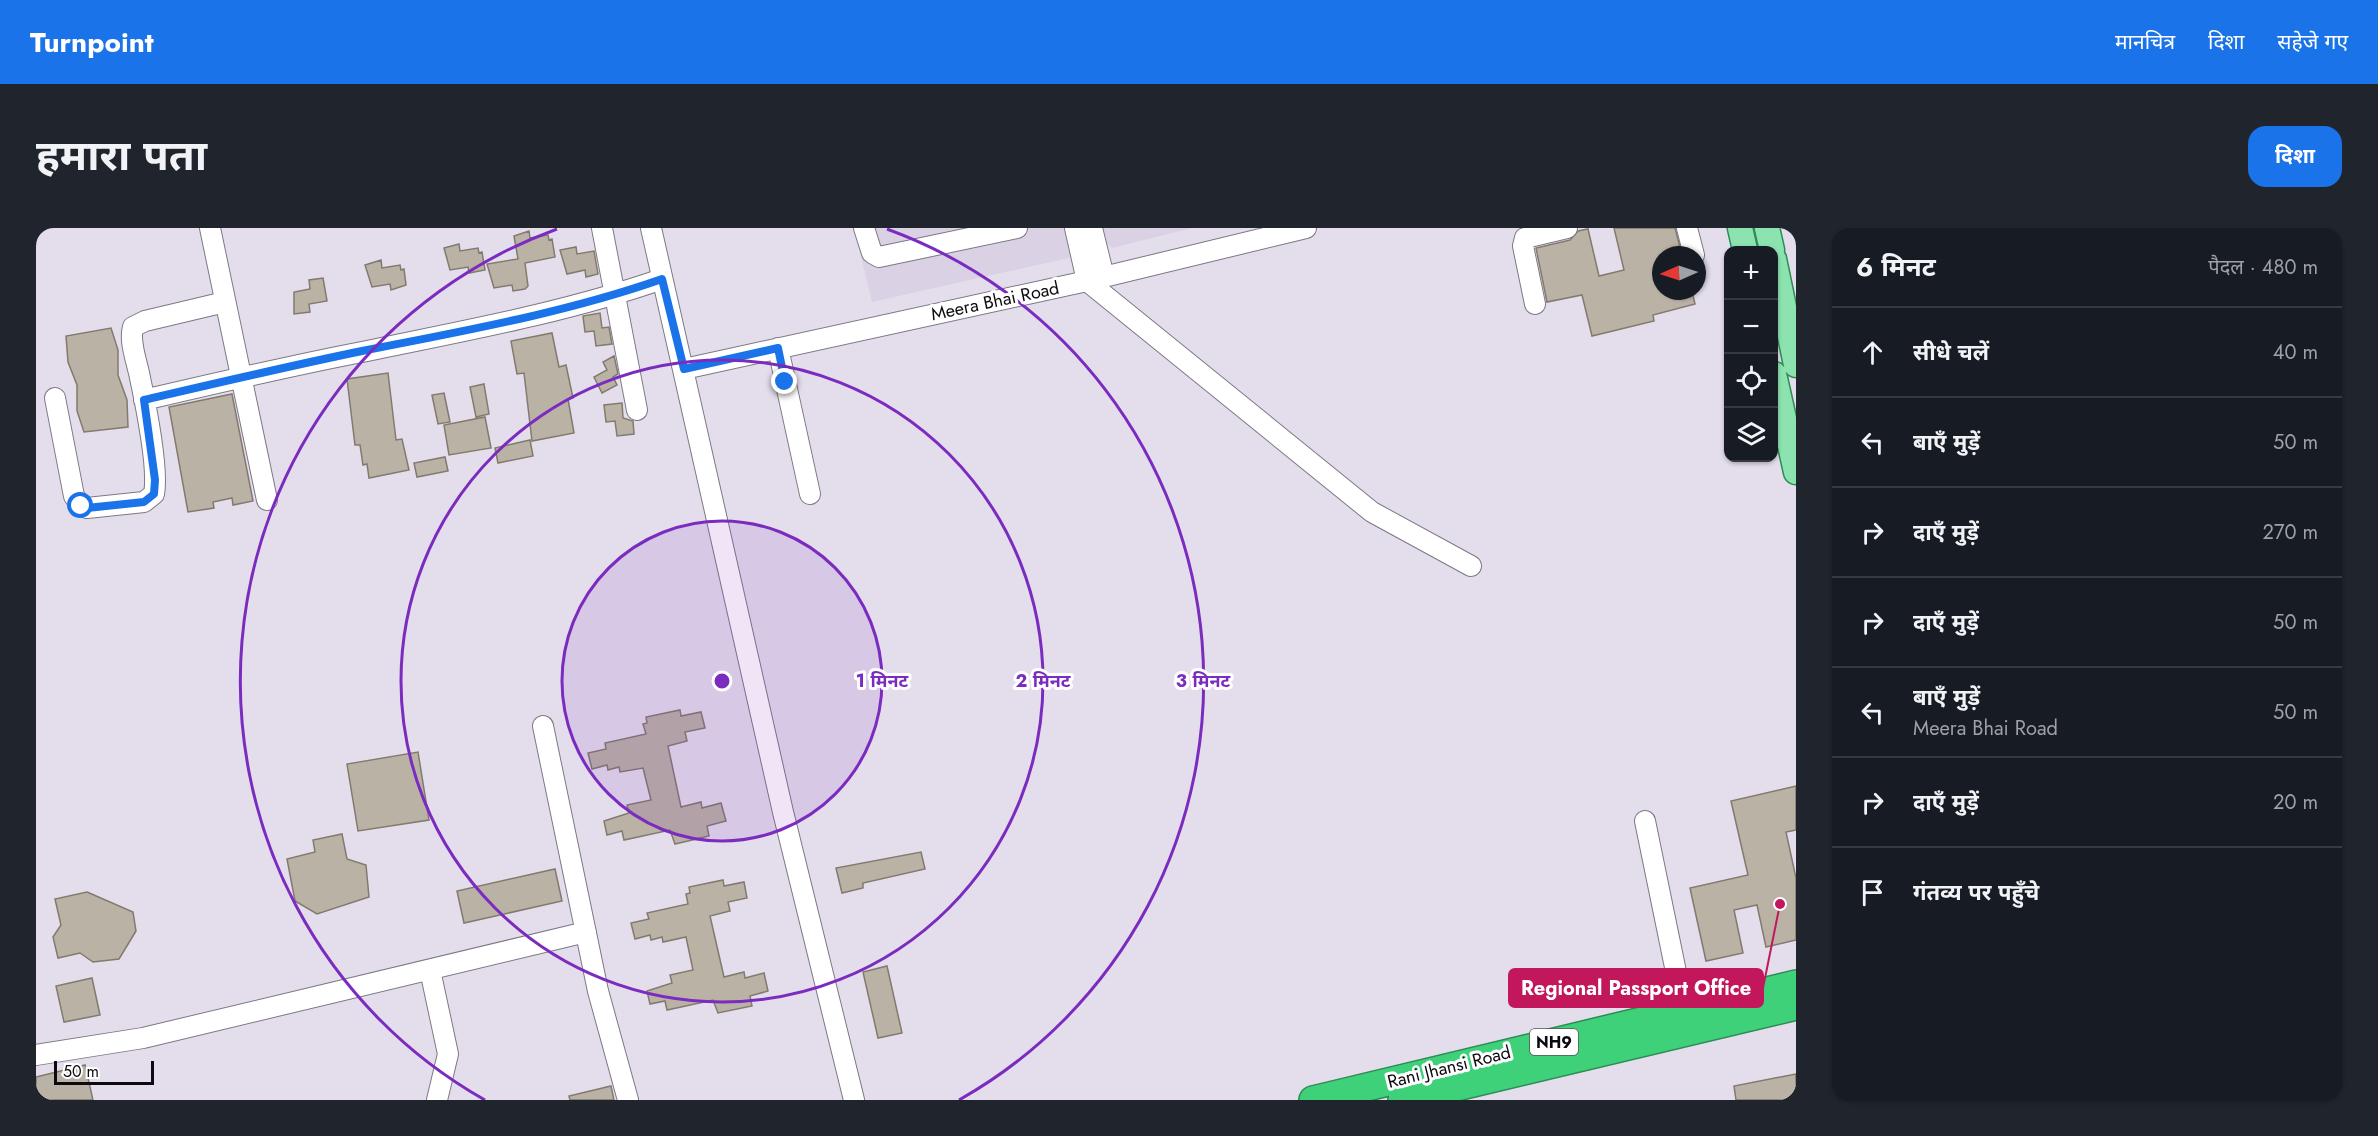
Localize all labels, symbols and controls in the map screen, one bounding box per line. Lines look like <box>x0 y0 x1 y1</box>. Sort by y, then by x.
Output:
text: Turnpoint <box>30 22 154 63</box>
text: मानचित्र <box>2115 27 2175 57</box>
text: दिशा <box>2208 27 2244 57</box>
text: सहेजे गए <box>2277 27 2348 57</box>
text: हमारा पता <box>36 125 207 186</box>
button: दिशा <box>2248 126 2342 187</box>
north arrow <box>1652 246 1706 300</box>
map controls <box>1724 246 1778 462</box>
button: + <box>1724 246 1778 300</box>
text: 6 मिनट <box>1856 248 1936 286</box>
text: पैदल · 480 m <box>2208 253 2318 282</box>
street label: Meera Bhai Road <box>929 275 1061 327</box>
button: − <box>1724 300 1778 354</box>
icon: ahead <box>1856 336 1889 369</box>
text: सीधे चलें <box>1913 336 1989 368</box>
text: 40 m <box>2273 338 2318 367</box>
button: locate <box>1724 354 1778 408</box>
route end <box>771 368 797 394</box>
button: layers <box>1724 408 1778 462</box>
icon: left <box>1856 426 1889 459</box>
text: बाएँ मुड़ें <box>1913 426 1980 458</box>
text: 50 m <box>2273 428 2318 457</box>
route start <box>67 492 93 518</box>
icon: right <box>1856 516 1889 549</box>
text: दाएँ मुड़ें <box>1913 516 1979 548</box>
text: 270 m <box>2263 518 2318 547</box>
icon: right <box>1856 606 1889 639</box>
text: दाएँ मुड़ें <box>1913 606 1979 638</box>
text: 50 m <box>2273 608 2318 637</box>
text: 1 मिनट <box>856 668 908 694</box>
text: 2 मिनट <box>1016 668 1071 694</box>
text: 3 मिनट <box>1176 668 1230 694</box>
centre of rings <box>712 671 732 691</box>
text: बाएँ मुड़ें <box>1913 681 1980 713</box>
icon: left <box>1856 696 1889 729</box>
text: 50 m <box>2273 698 2318 727</box>
text: Meera Bhai Road <box>1913 714 2058 743</box>
icon: right <box>1856 786 1889 819</box>
text: दाएँ मुड़ें <box>1913 786 1979 818</box>
text: 20 m <box>2273 788 2318 817</box>
icon: arrive <box>1856 876 1889 909</box>
text: गंतव्य पर पहुँचे <box>1913 876 2039 908</box>
callout: Regional Passport Office <box>1509 969 1763 1007</box>
text: Regional Passport Office <box>1521 974 1751 1003</box>
road number: NH9 <box>1530 1029 1578 1055</box>
street label: Rani Jhansi Road <box>1385 1039 1513 1095</box>
scale bar <box>54 1058 154 1086</box>
text: 50 m <box>63 1060 99 1083</box>

